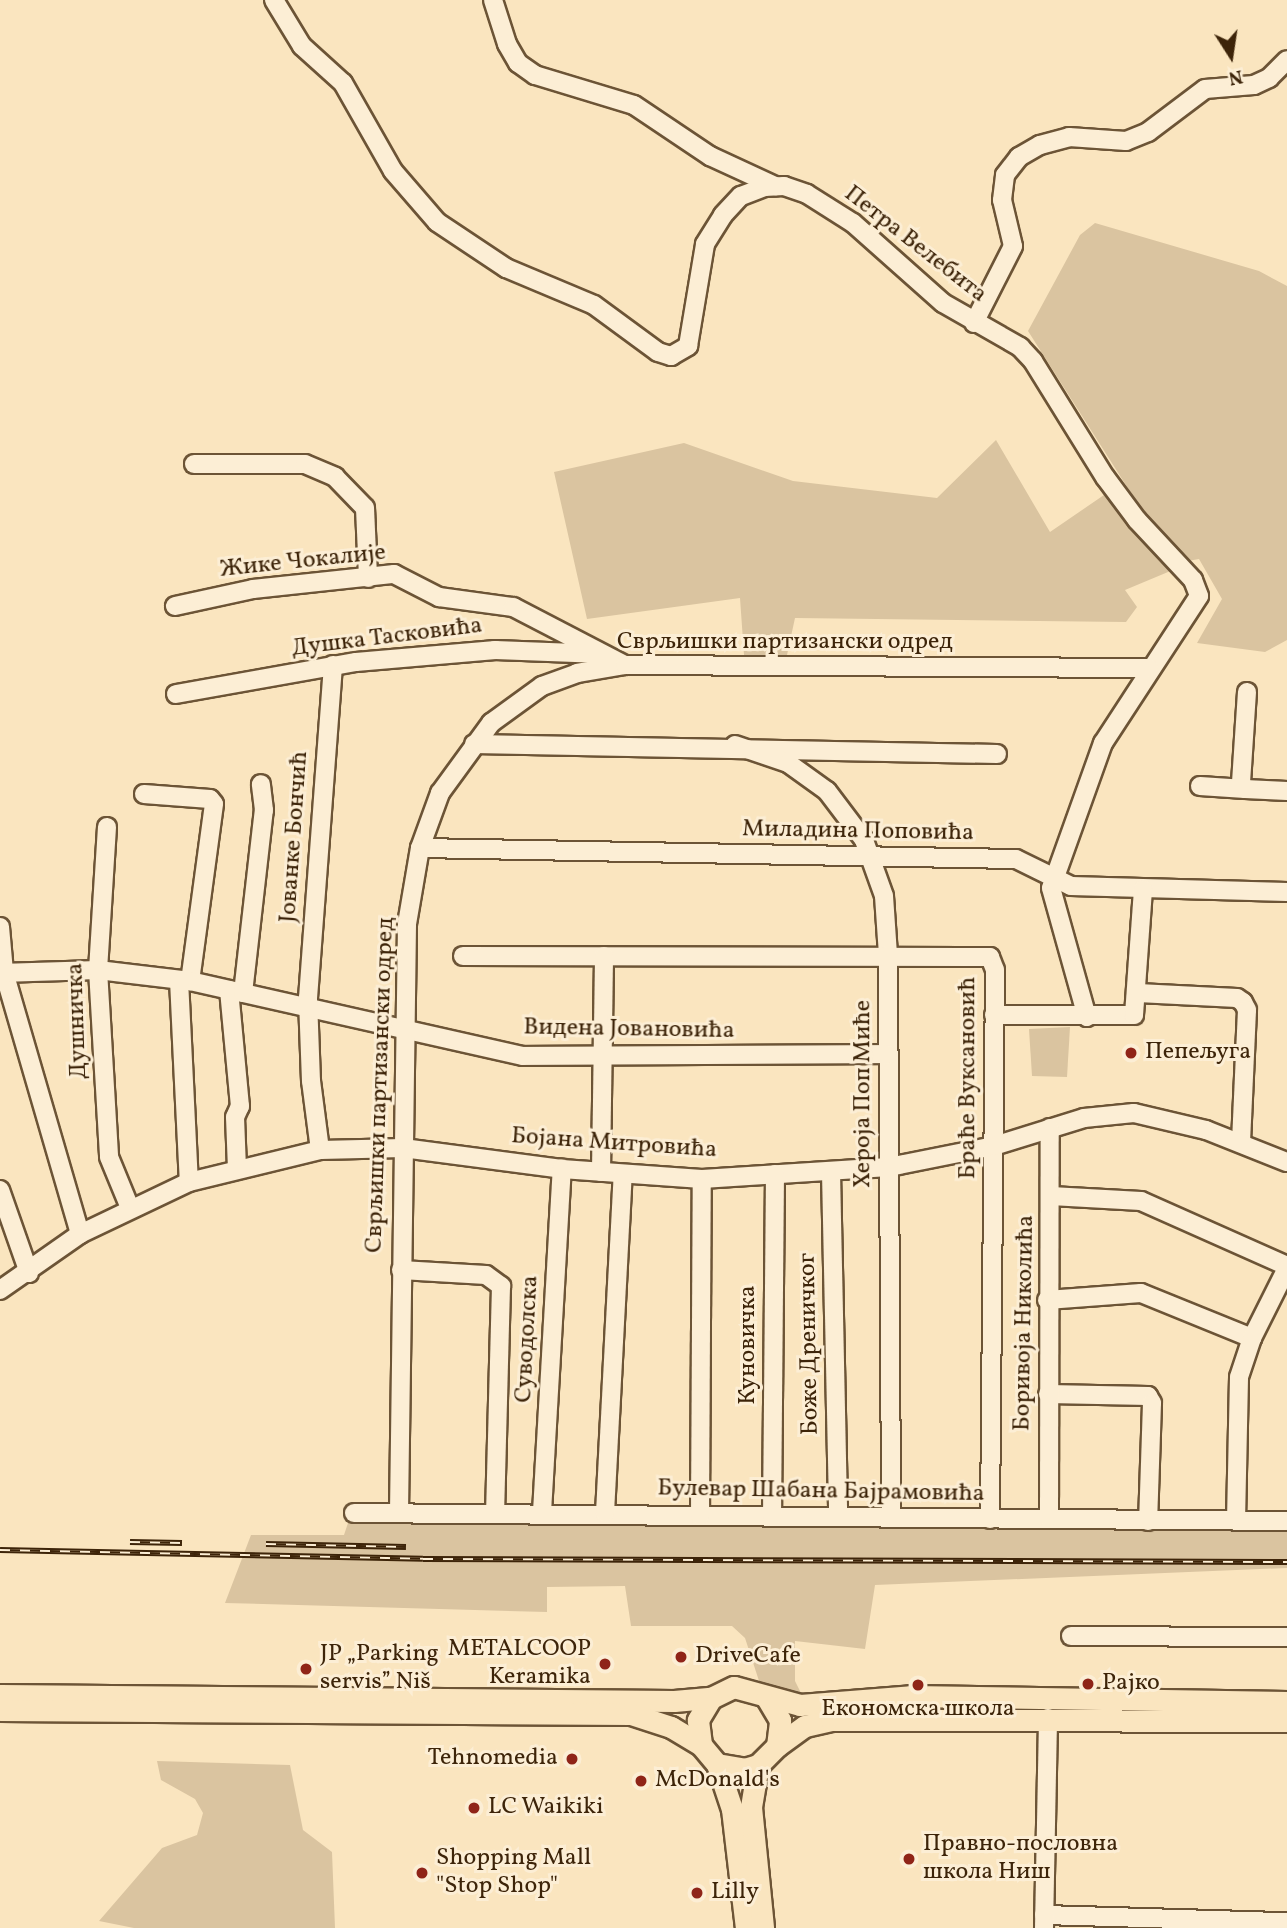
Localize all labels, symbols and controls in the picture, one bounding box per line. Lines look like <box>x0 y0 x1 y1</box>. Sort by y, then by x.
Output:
north arrow <box>1196 21 1266 91</box>
text: N <box>1226 62 1245 91</box>
street label: Петра Велебита <box>838 180 992 310</box>
street label: Жике Чокалије <box>219 539 387 585</box>
street label: Душка Тасковића <box>290 612 484 664</box>
street label: Сврљишки партизански одред <box>617 629 953 657</box>
street label: Јованке Бончић <box>275 750 315 924</box>
street label: Миладина Поповића <box>742 816 974 848</box>
street label: Сврљишки партизански одред <box>361 917 401 1253</box>
street label: Душничка <box>62 962 94 1080</box>
street label: Браће Вуксановић <box>955 977 983 1179</box>
street label: Хероја Поп Миће <box>850 1000 878 1188</box>
street label: Видена Јовановића <box>523 1014 735 1046</box>
place label: Пепељуга <box>1145 1039 1251 1067</box>
marker: Пепељуга <box>1123 1045 1139 1061</box>
street label: Бојана Митровића <box>510 1122 718 1166</box>
street label: Боривоја Николића <box>1009 1215 1041 1431</box>
street label: Боже Дреничког <box>794 1253 826 1435</box>
street label: Суводолска <box>510 1275 546 1403</box>
street label: Куновичка <box>735 1285 763 1405</box>
street label: Булевар Шабана Бајрамовића <box>657 1475 985 1509</box>
place label: METALCOOP Keramika <box>448 1636 591 1692</box>
place label: JP „Parking servis” Niš <box>320 1641 439 1697</box>
place label: DriveCafe <box>695 1643 801 1671</box>
marker: DriveCafe <box>673 1649 689 1665</box>
marker: METALCOOP Keramika <box>597 1656 613 1672</box>
marker: JP „Parking servis” Niš <box>298 1661 314 1677</box>
place label: Рајко <box>1102 1670 1160 1698</box>
marker: Рајко <box>1080 1676 1096 1692</box>
marker: Економска школа <box>910 1677 926 1693</box>
place label: Економска школа <box>821 1696 1015 1724</box>
place label: Tehnomedia <box>428 1745 558 1773</box>
marker: Tehnomedia <box>564 1751 580 1767</box>
place label: McDonald's <box>655 1767 780 1795</box>
marker: McDonald's <box>633 1773 649 1789</box>
place label: LC Waikiki <box>488 1794 604 1822</box>
marker: LC Waikiki <box>466 1800 482 1816</box>
place label: Правно-пословна школа Ниш <box>923 1831 1118 1887</box>
place label: Shopping Mall "Stop Shop" <box>436 1845 591 1901</box>
marker: Правно-пословна школа Ниш <box>901 1851 917 1867</box>
marker: Shopping Mall "Stop Shop" <box>414 1865 430 1881</box>
place label: Lilly <box>711 1879 759 1907</box>
marker: Lilly <box>689 1885 705 1901</box>

